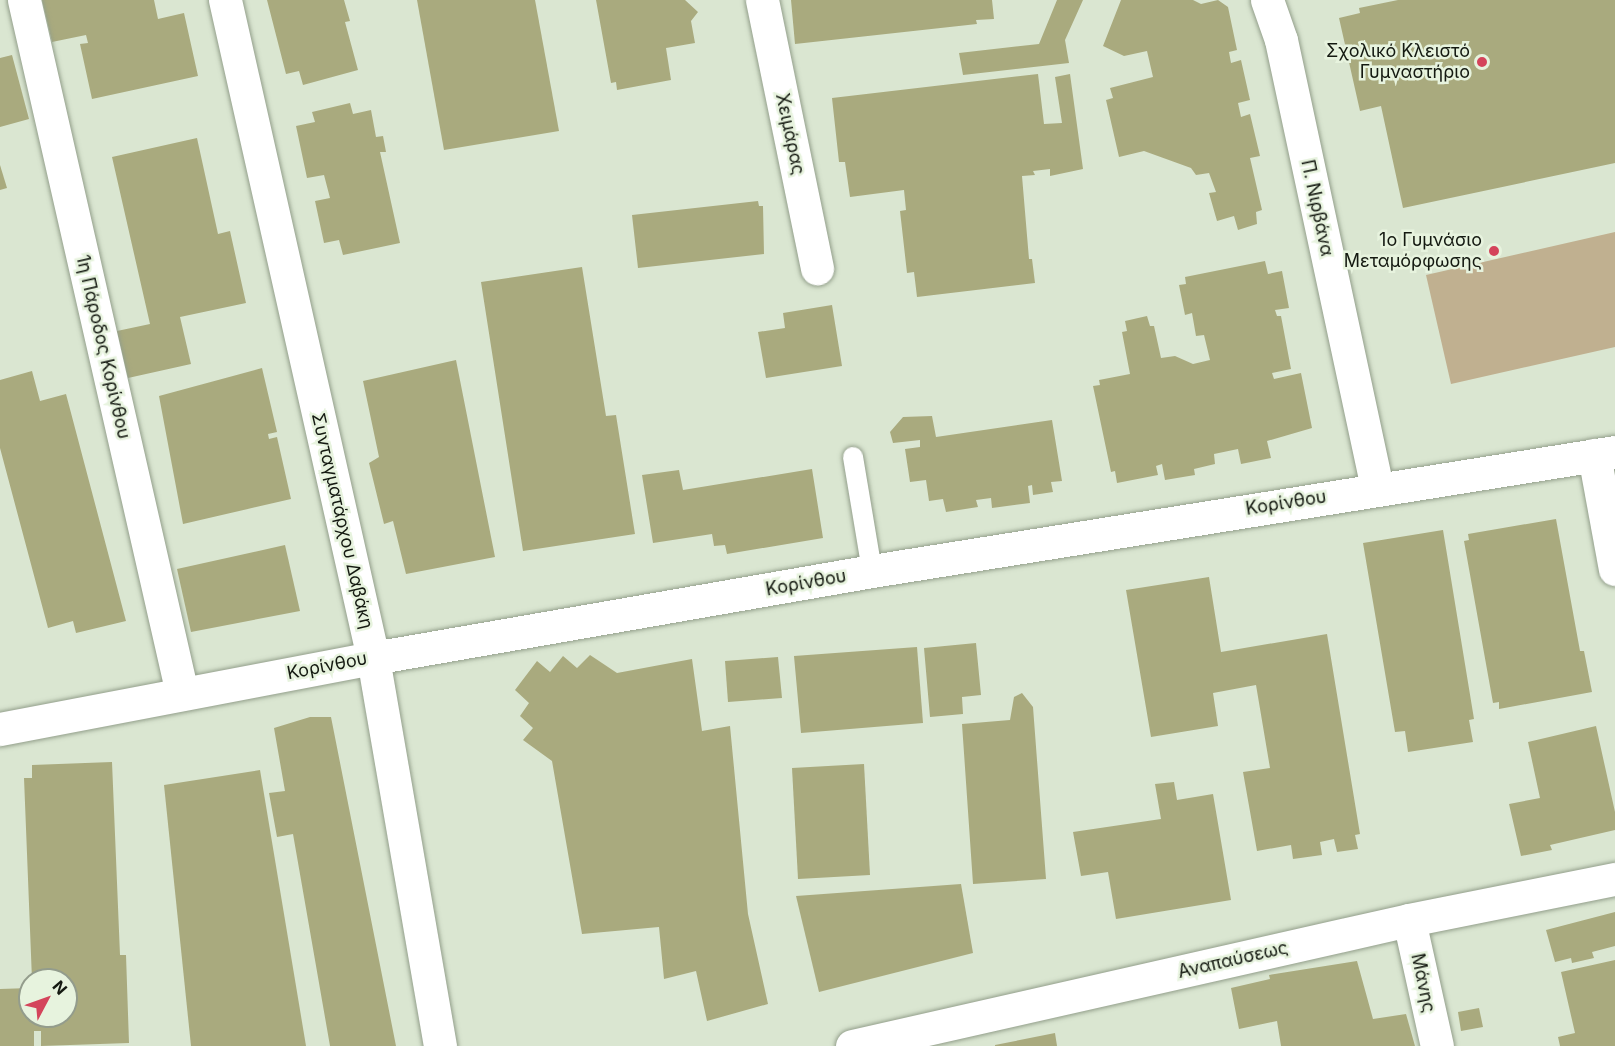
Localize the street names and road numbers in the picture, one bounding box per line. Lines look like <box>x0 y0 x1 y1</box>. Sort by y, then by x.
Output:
street label: Χειμάρας <box>771 91 809 177</box>
street label: Π. Νιρβάνα <box>1296 158 1338 258</box>
street label: 1η Πάροδος Κορίνθου <box>71 253 135 441</box>
street label: Συνταγματάρχου Δαβάκη <box>307 411 377 631</box>
street label: Κορίνθου <box>1244 486 1328 520</box>
street label: Κορίνθου <box>764 565 848 601</box>
street label: Κορίνθου <box>285 648 369 684</box>
street label: Αναπαύσεως <box>1176 937 1290 983</box>
street label: Μάνης <box>1406 952 1440 1014</box>

